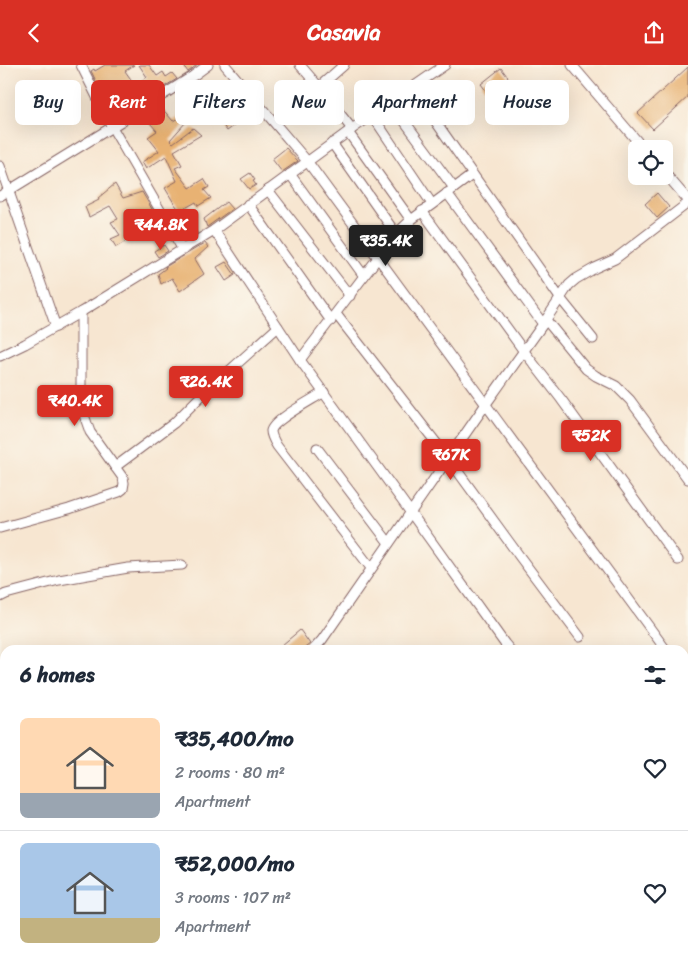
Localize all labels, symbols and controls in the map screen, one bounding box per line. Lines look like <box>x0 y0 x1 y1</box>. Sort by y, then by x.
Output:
text: Casavia <box>307 13 381 52</box>
icon: back <box>20 19 48 47</box>
icon: share <box>640 19 668 47</box>
chip: Buy <box>15 80 81 125</box>
chip: Rent <box>91 80 165 125</box>
chip: Filters <box>175 80 264 125</box>
chip: New <box>274 80 344 125</box>
chip: Apartment <box>354 80 475 125</box>
chip: House <box>485 80 569 125</box>
map controls <box>628 140 673 185</box>
button: locate <box>628 140 673 185</box>
pin: ₹44.8K <box>120 209 202 251</box>
text: ₹44.8K <box>134 210 188 239</box>
pin: ₹35.4K <box>345 225 427 267</box>
text: ₹35.4K <box>360 226 412 255</box>
pin: ₹26.4K <box>165 365 247 408</box>
text: ₹26.4K <box>180 367 232 396</box>
pin: ₹40.4K <box>34 385 116 427</box>
text: ₹40.4K <box>48 386 102 415</box>
pin: ₹52K <box>561 419 621 462</box>
text: ₹52K <box>572 421 610 450</box>
pin: ₹67K <box>421 439 481 481</box>
text: ₹67K <box>433 440 469 469</box>
text: 6 homes <box>20 656 95 694</box>
icon: filters <box>641 661 669 689</box>
text: ₹35,400/mo <box>175 720 294 758</box>
icon: home <box>60 738 120 798</box>
icon: heart <box>641 754 669 782</box>
text: 2 rooms · 80 m² <box>175 758 285 787</box>
text: Apartment <box>175 787 251 816</box>
text: ₹52,000/mo <box>175 845 294 883</box>
icon: home <box>60 863 120 923</box>
icon: heart <box>641 879 669 907</box>
text: 3 rooms · 107 m² <box>175 883 291 912</box>
text: Apartment <box>175 912 251 941</box>

